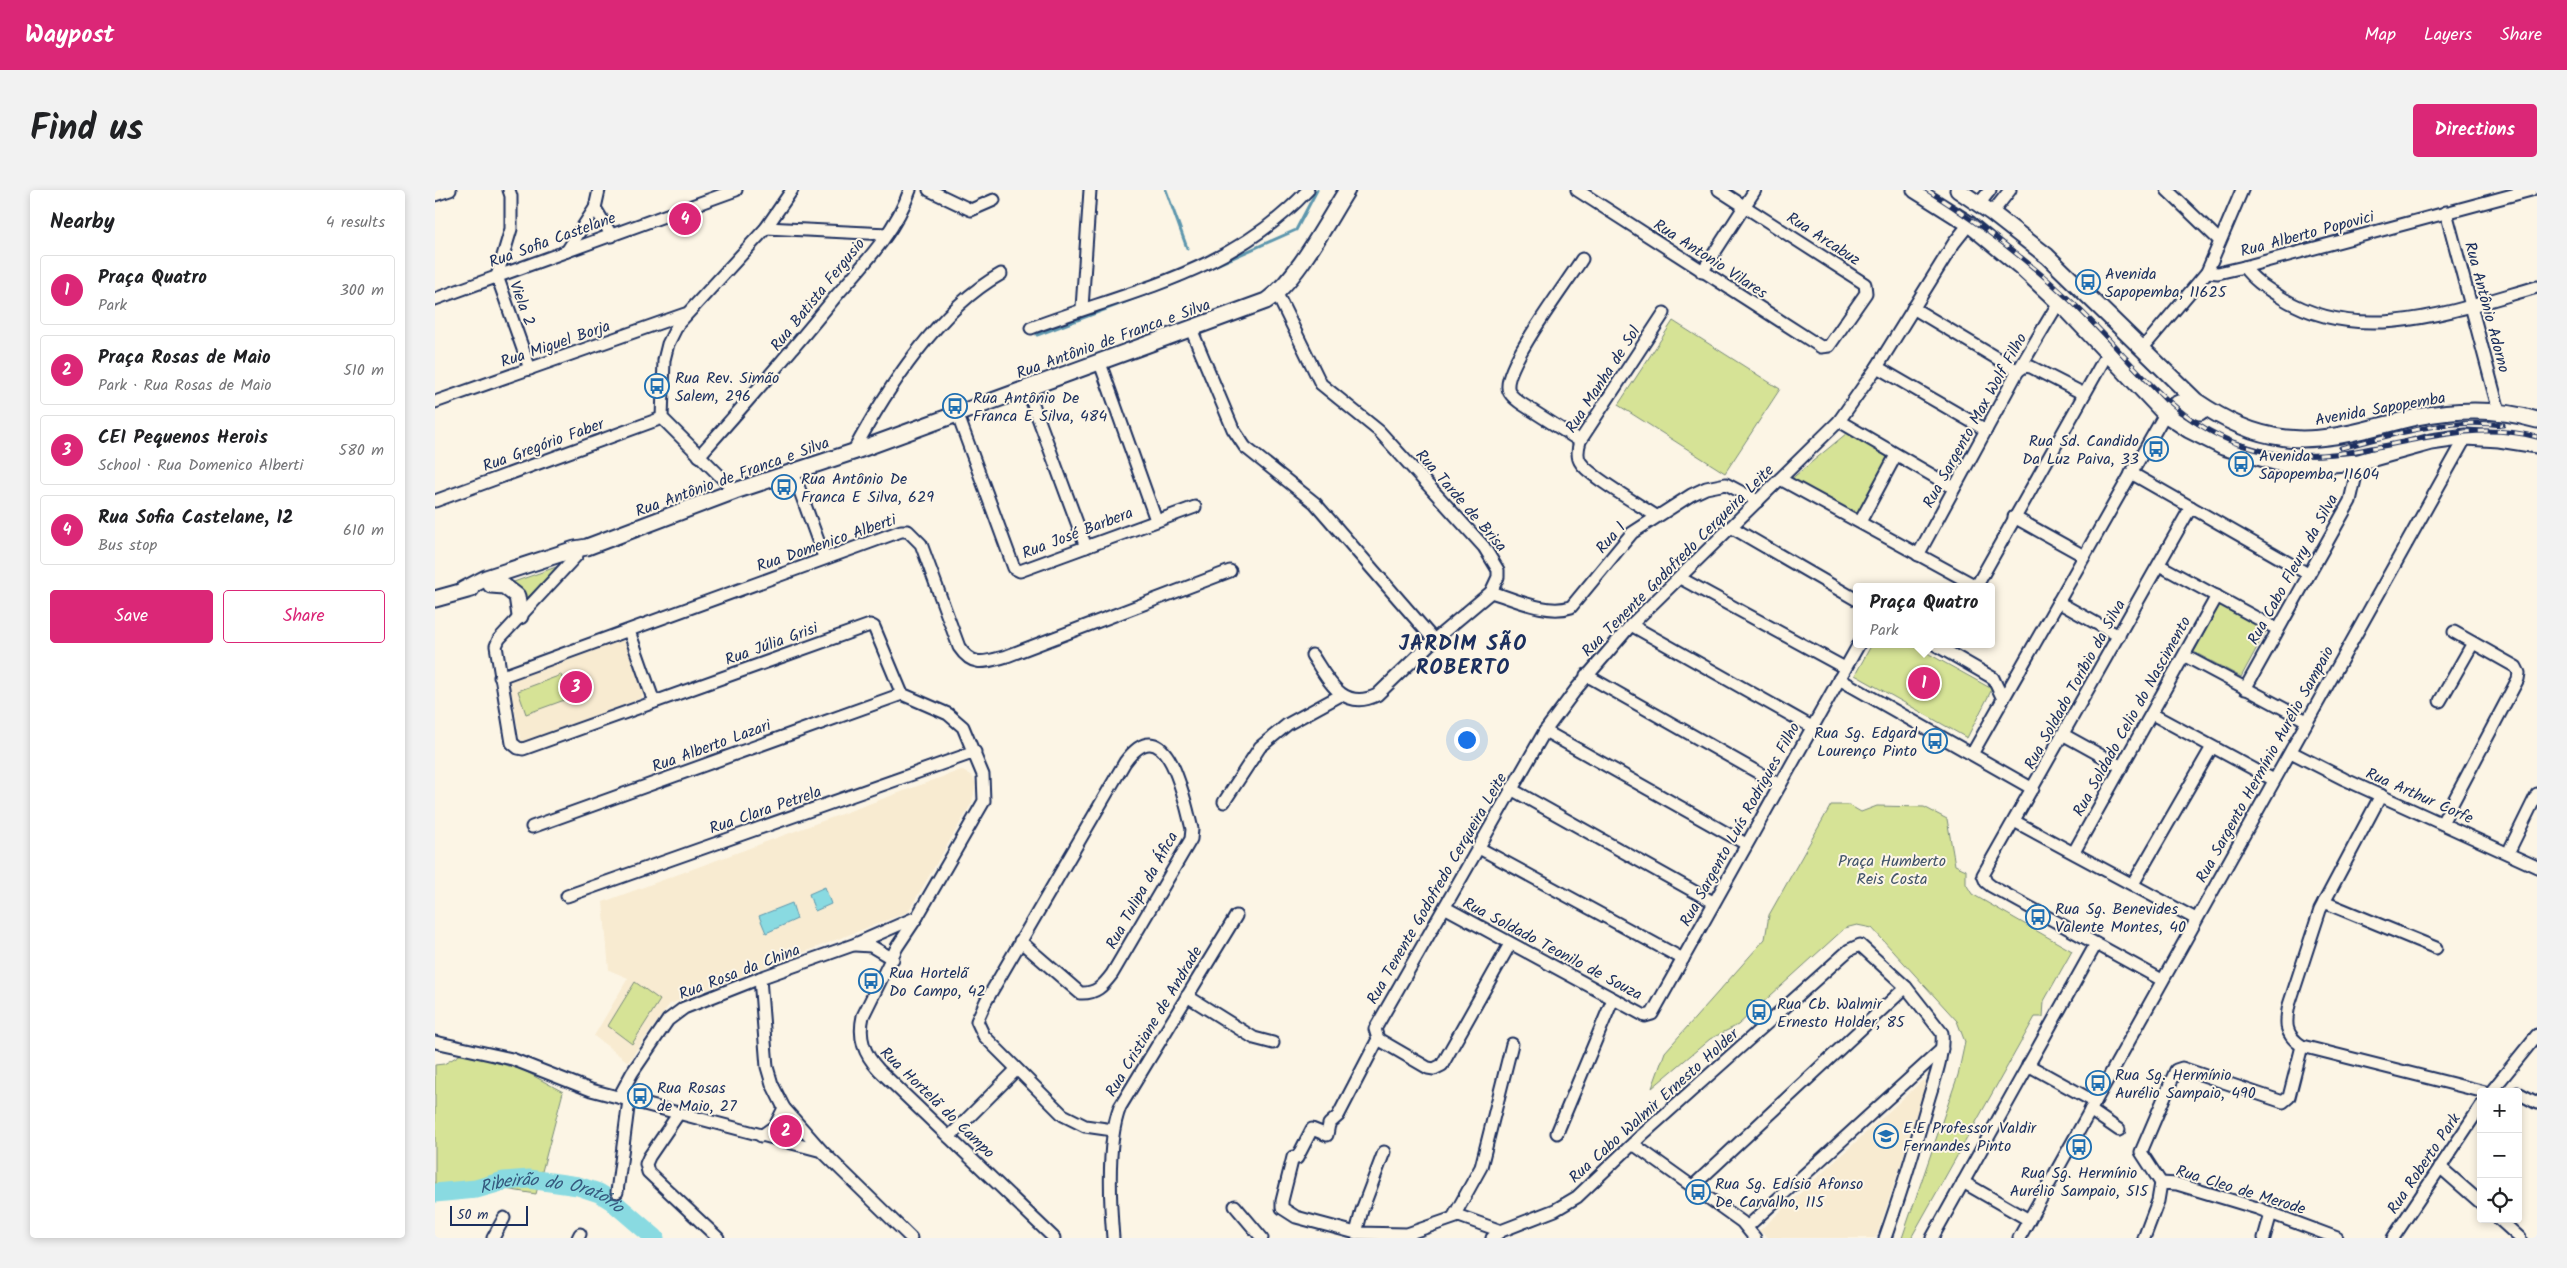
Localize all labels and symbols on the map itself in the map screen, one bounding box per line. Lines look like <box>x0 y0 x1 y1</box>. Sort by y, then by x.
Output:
pin: 4 <box>669 200 701 238</box>
street label: Rua Alberto Popovici <box>2238 204 2378 264</box>
street label: Rua Sofia Castelane <box>485 206 620 275</box>
street label: Rua Arcabuz <box>1781 206 1865 273</box>
street label: Rua Antonio Vilares <box>1648 213 1772 306</box>
street label: Rua Batista Fergusio <box>765 233 872 357</box>
street label: Rua Antônio Adorno <box>2457 239 2516 376</box>
place label: Avenida Sapopemba, 11625 <box>2105 262 2228 305</box>
bus stop icon: Avenida Sapopemba, 11625 <box>2075 269 2101 295</box>
street label: Viela 2 <box>502 277 541 330</box>
street label: Rua Antônio de Franca e Silva <box>1013 293 1214 386</box>
street label: Rua Miguel Borja <box>497 314 614 375</box>
street label: Rua Manha de Sol <box>1559 321 1647 438</box>
street label: Rua Sargento Max Wolf Filho <box>1917 329 2034 513</box>
place label: Rua Rev. Simão Salem, 296 <box>675 366 779 409</box>
bus stop icon: Rua Rev. Simão Salem, 296 <box>644 373 670 399</box>
place label: Rua Antônio De Franca E Silva, 484 <box>973 386 1108 429</box>
street label: Avenida Sapopemba <box>2313 386 2448 433</box>
bus stop icon: Rua Antônio De Franca E Silva, 484 <box>942 393 968 419</box>
street label: Rua Gregório Faber <box>479 411 609 479</box>
place label: Rua Sd. Candido Da Luz Paiva, 33 <box>2022 429 2139 472</box>
street label: Rua Antônio de Franca e Silva <box>632 431 833 524</box>
bus stop icon: Rua Sd. Candido Da Luz Paiva, 33 <box>2143 436 2169 462</box>
street label: Rua Tarde de Brisa <box>1409 444 1513 558</box>
place label: Avenida Sapopemba, 11604 <box>2259 444 2379 487</box>
bus stop icon: Avenida Sapopemba, 11604 <box>2228 451 2254 477</box>
street label: Rua Tenente Godofredo Cerqueira Leite <box>1576 459 1780 663</box>
place label: Rua Antônio De Franca E Silva, 629 <box>801 467 934 510</box>
bus stop icon: Rua Antônio De Franca E Silva, 629 <box>771 474 797 500</box>
street label: Rua Cabo Fleury da Silva <box>2241 490 2345 650</box>
street label: Rua José Barbera <box>1018 501 1137 566</box>
street label: Rua Domenico Alberti <box>753 507 901 579</box>
street label: Rua 1 <box>1590 516 1632 560</box>
street label: Rua Soldado Toríbio da Silva <box>2018 595 2133 774</box>
street label: Rua Soldado Celio do Nascimento <box>2067 612 2198 821</box>
street label: Rua Júlia Grisi <box>722 616 823 673</box>
district label: JARDIM SÃO ROBERTO <box>1399 628 1527 685</box>
street label: Rua Sargento Hermínio Aurélio Sampaio <box>2190 642 2341 888</box>
pin: 1 <box>1908 664 1940 702</box>
pin: 3 <box>560 668 592 706</box>
street label: Rua Alberto Lazari <box>648 713 776 780</box>
street label: Rua Sargento Luís Rodrigues Filho <box>1674 718 1807 931</box>
place label: Rua Sg. Edgard Lourenço Pinto <box>1814 721 1918 764</box>
your location <box>1454 727 1480 753</box>
bus stop icon: Rua Sg. Edgard Lourenço Pinto <box>1922 728 1948 754</box>
street label: Rua Arthur Corfe <box>2362 761 2477 831</box>
street label: Rua Tenente Godofredo Cerqueira Leite <box>1360 768 1514 1009</box>
street label: Rua Clara Petrela <box>706 780 825 841</box>
street label: Rua Tulipa da Áfica <box>1100 827 1185 954</box>
park label: Praça Humberto Reis Costa <box>1838 849 1946 892</box>
street label: Rua Soldado Teonilo de Souza <box>1458 891 1647 1007</box>
place label: Rua Sg. Benevides Valente Montes, 40 <box>2055 897 2186 940</box>
bus stop icon: Rua Sg. Benevides Valente Montes, 40 <box>2025 904 2051 930</box>
street label: Rua Rosa da China <box>675 938 804 1007</box>
street label: Rua Cristiane de Andrade <box>1099 942 1209 1102</box>
place label: Rua Hortelã Do Campo, 42 <box>889 961 986 1004</box>
bus stop icon: Rua Hortelã Do Campo, 42 <box>858 968 884 994</box>
place label: Rua Cb. Walmir Ernesto Holder, 85 <box>1777 992 1906 1035</box>
bus stop icon: Rua Cb. Walmir Ernesto Holder, 85 <box>1746 999 1772 1025</box>
street label: Rua Cabo Walmir Ernesto Holder <box>1563 1022 1746 1190</box>
street label: Rua Hortelã do Campo <box>874 1041 1000 1165</box>
place label: Rua Sg. Hermínio Aurélio Sampaio, 490 <box>2115 1063 2256 1106</box>
bus stop icon: Rua Sg. Hermínio Aurélio Sampaio, 490 <box>2085 1070 2111 1096</box>
place label: Rua Rosas de Maio, 27 <box>657 1076 737 1119</box>
bus stop icon: Rua Rosas de Maio, 27 <box>627 1083 653 1109</box>
street label: Rua Roberto Park <box>2381 1108 2468 1219</box>
pin: 2 <box>770 1112 802 1150</box>
place label: E.E Professor Valdir Fernandes Pinto <box>1903 1116 2038 1159</box>
school or university icon: E.E Professor Valdir Fernandes Pinto <box>1873 1123 1899 1149</box>
bus stop icon: Rua Sg. Hermínio Aurélio Sampaio, 515 <box>2066 1134 2092 1160</box>
street label: Rua Cleo de Merode <box>2173 1159 2309 1222</box>
place label: Rua Sg. Hermínio Aurélio Sampaio, 515 <box>2010 1161 2150 1204</box>
water label: Ribeirão do Oratório <box>476 1166 631 1223</box>
place label: Rua Sg. Edísio Afonso De Carvalho, 115 <box>1715 1172 1863 1215</box>
bus stop icon: Rua Sg. Edísio Afonso De Carvalho, 115 <box>1685 1179 1711 1205</box>
scale bar <box>450 1203 527 1226</box>

